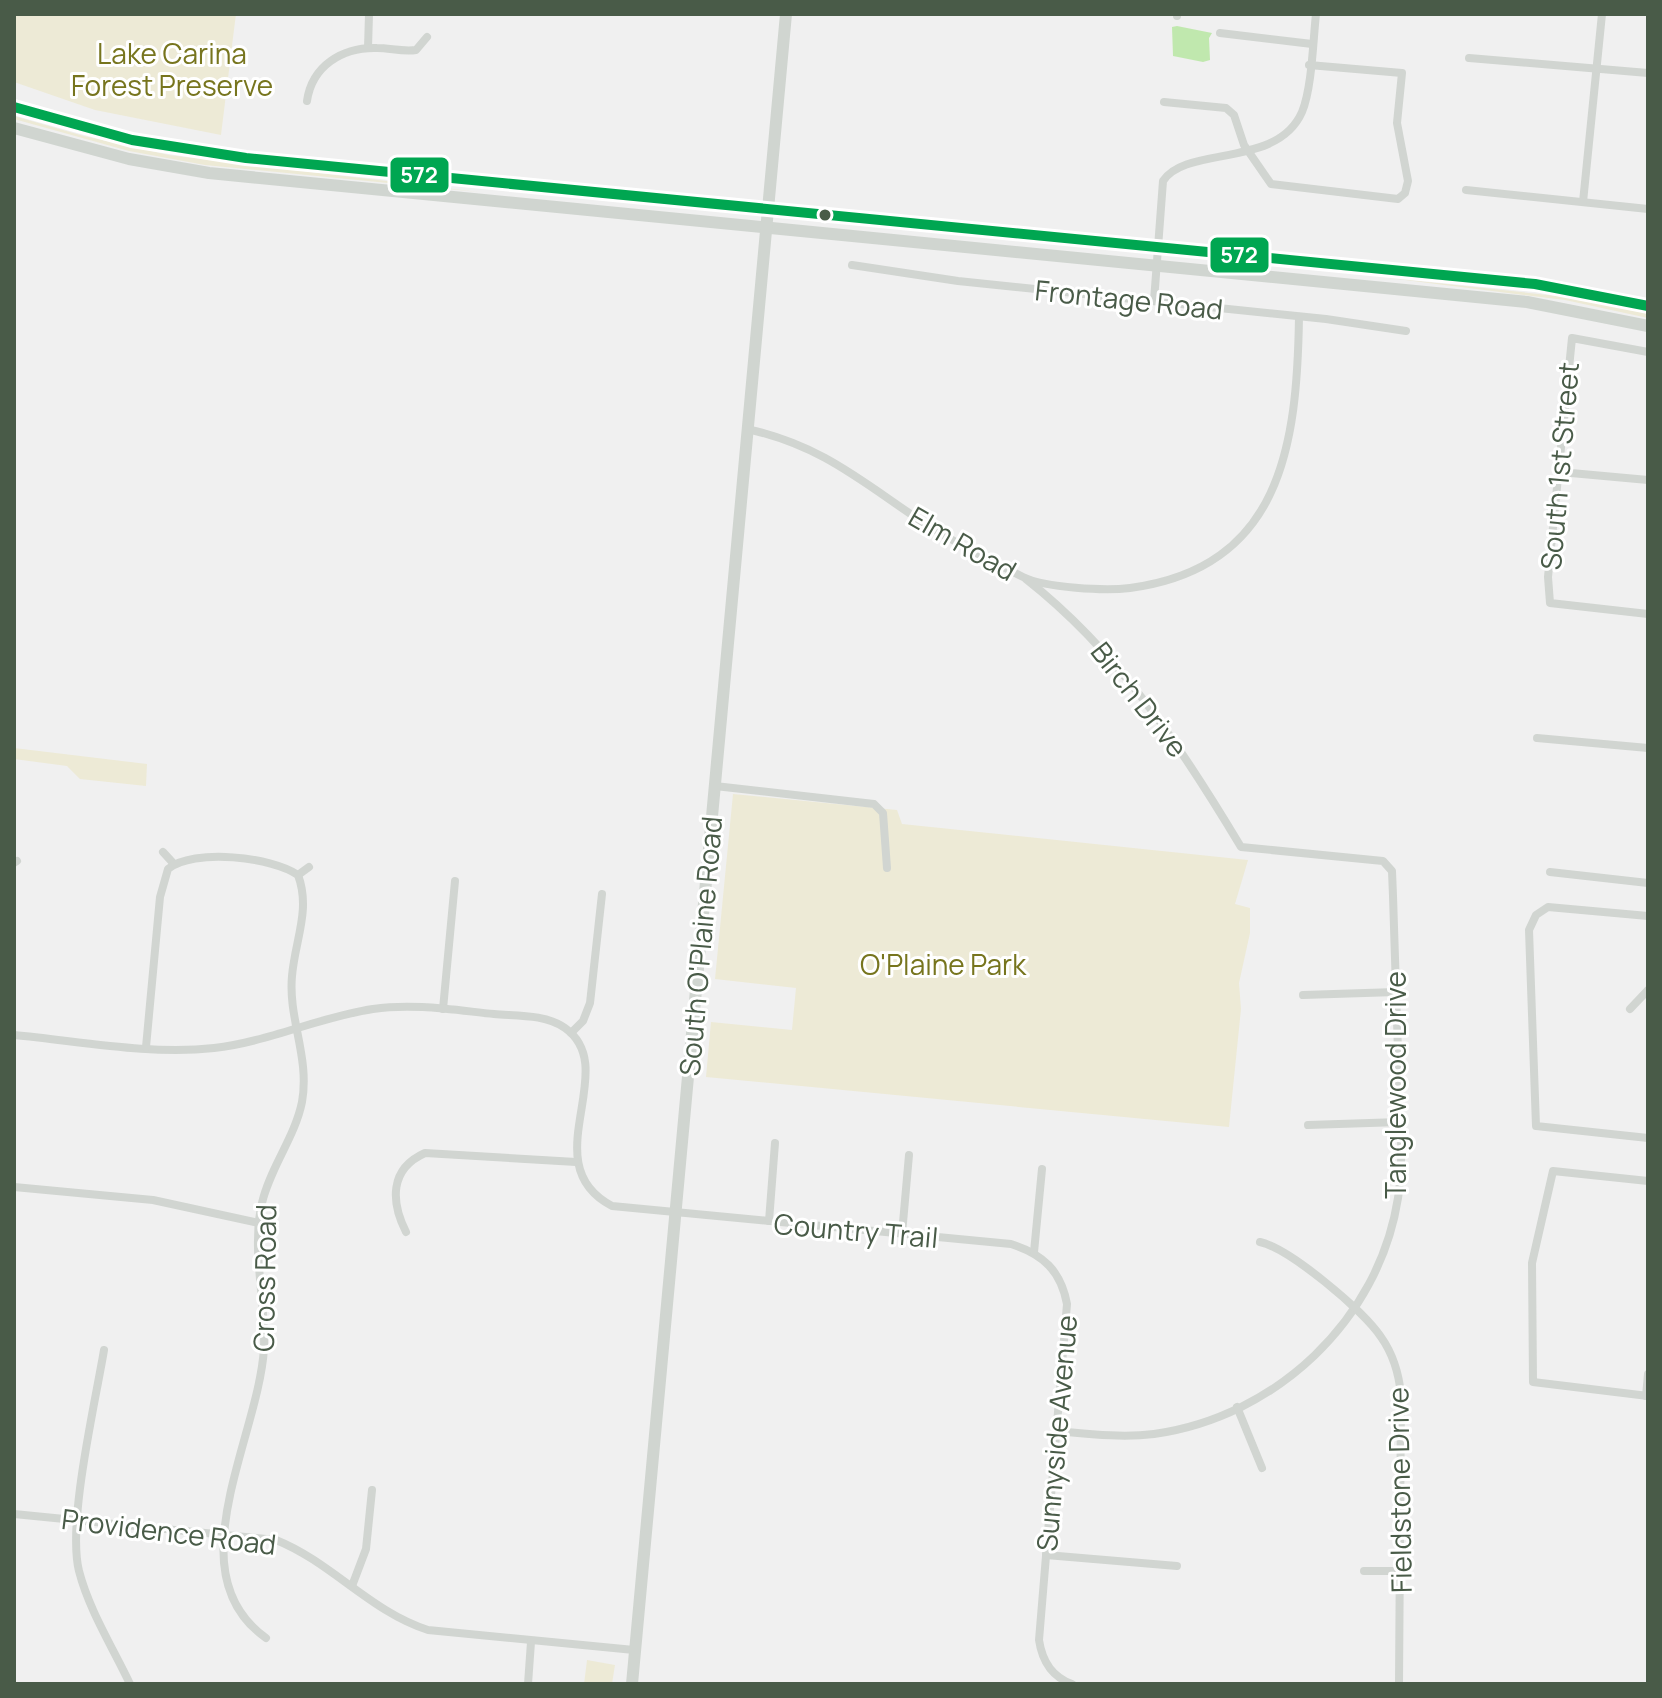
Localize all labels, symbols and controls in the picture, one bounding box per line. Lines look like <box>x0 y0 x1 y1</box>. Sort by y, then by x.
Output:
park label: Lake Carina Forest Preserve <box>71 34 273 104</box>
line badge: 572 <box>389 156 450 194</box>
text: 572 <box>400 160 438 190</box>
unlabelled marker <box>817 207 833 223</box>
line badge: 572 <box>1209 236 1270 274</box>
text: 572 <box>1220 240 1258 270</box>
street label: Frontage Road <box>1033 270 1225 328</box>
street label: South 1st Street <box>1531 360 1587 572</box>
street label: Elm Road <box>902 497 1024 589</box>
street label: Birch Drive <box>1083 633 1197 765</box>
street label: South O'Plaine Road <box>670 815 730 1077</box>
park label: O'Plaine Park <box>860 945 1027 983</box>
street label: Tanglewood Drive <box>1376 971 1414 1199</box>
street label: Cross Road <box>244 1204 284 1352</box>
street label: Country Trail <box>772 1204 940 1256</box>
street label: Sunnyside Avenue <box>1027 1313 1085 1553</box>
street label: Fieldstone Drive <box>1378 1387 1420 1593</box>
street label: Providence Road <box>60 1499 278 1563</box>

